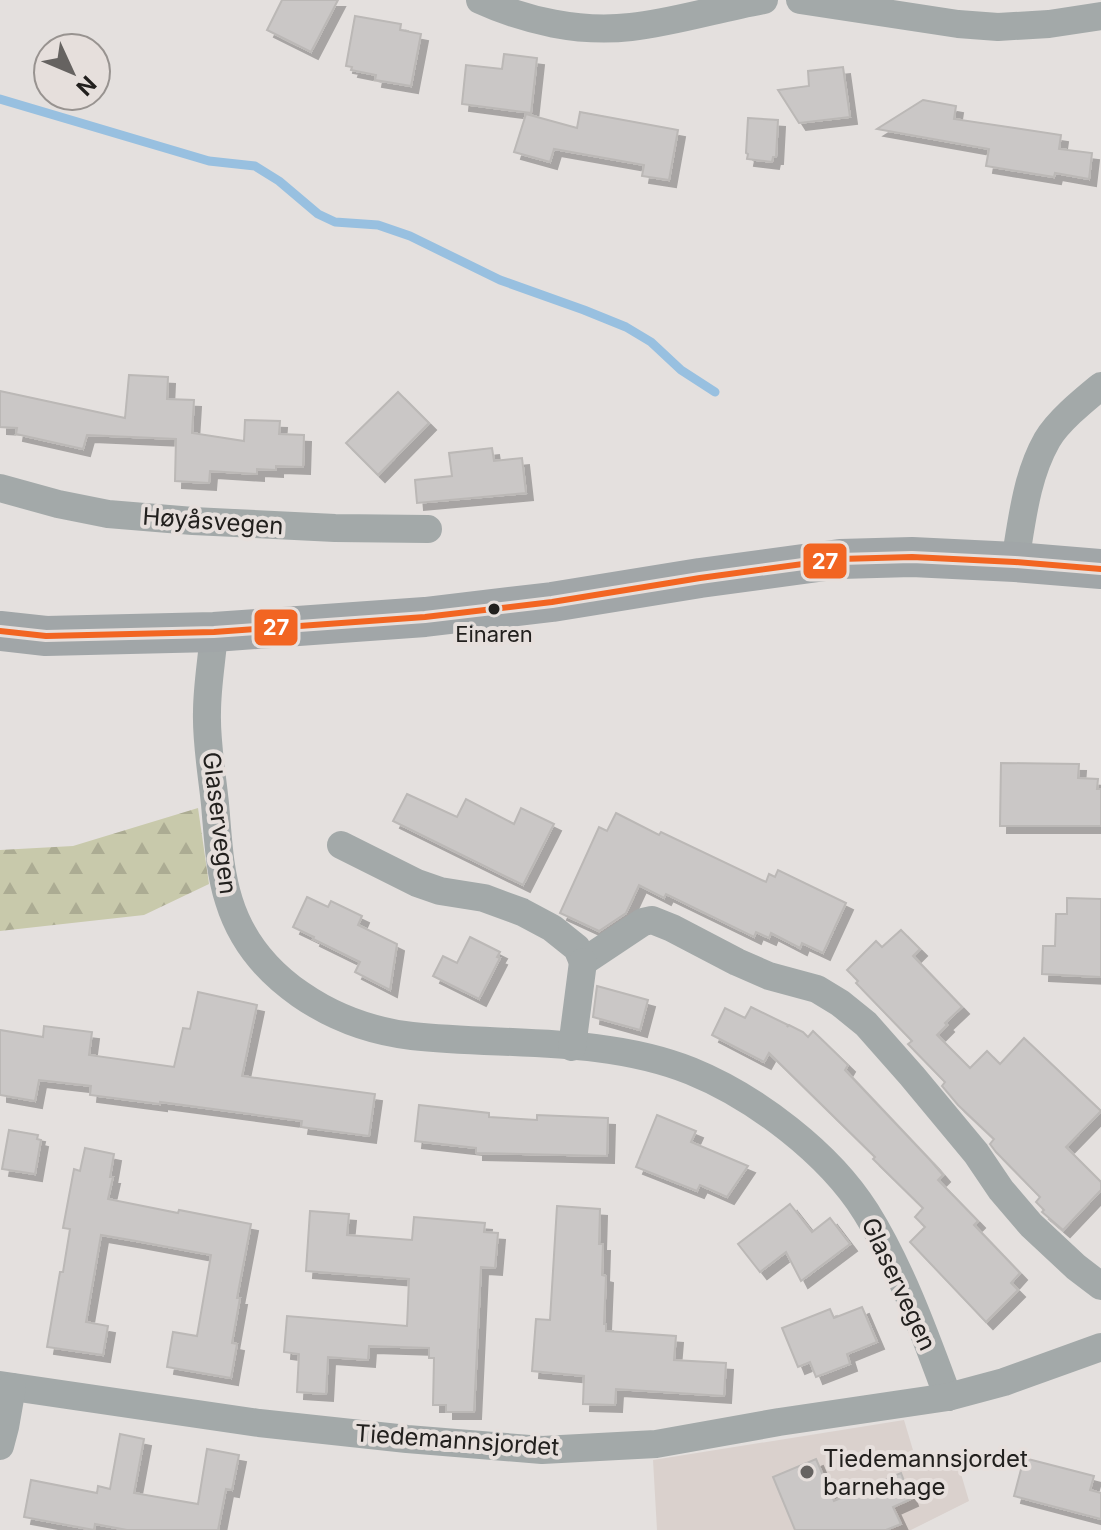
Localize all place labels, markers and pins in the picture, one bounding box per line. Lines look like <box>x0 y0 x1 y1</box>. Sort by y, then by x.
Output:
marker: Einaren <box>486 601 502 617</box>
place label: Einaren <box>455 621 533 647</box>
place label: Tiedemannsjordet barnehage <box>823 1444 1028 1501</box>
marker: Tiedemannsjordet barnehage <box>798 1463 816 1481</box>

